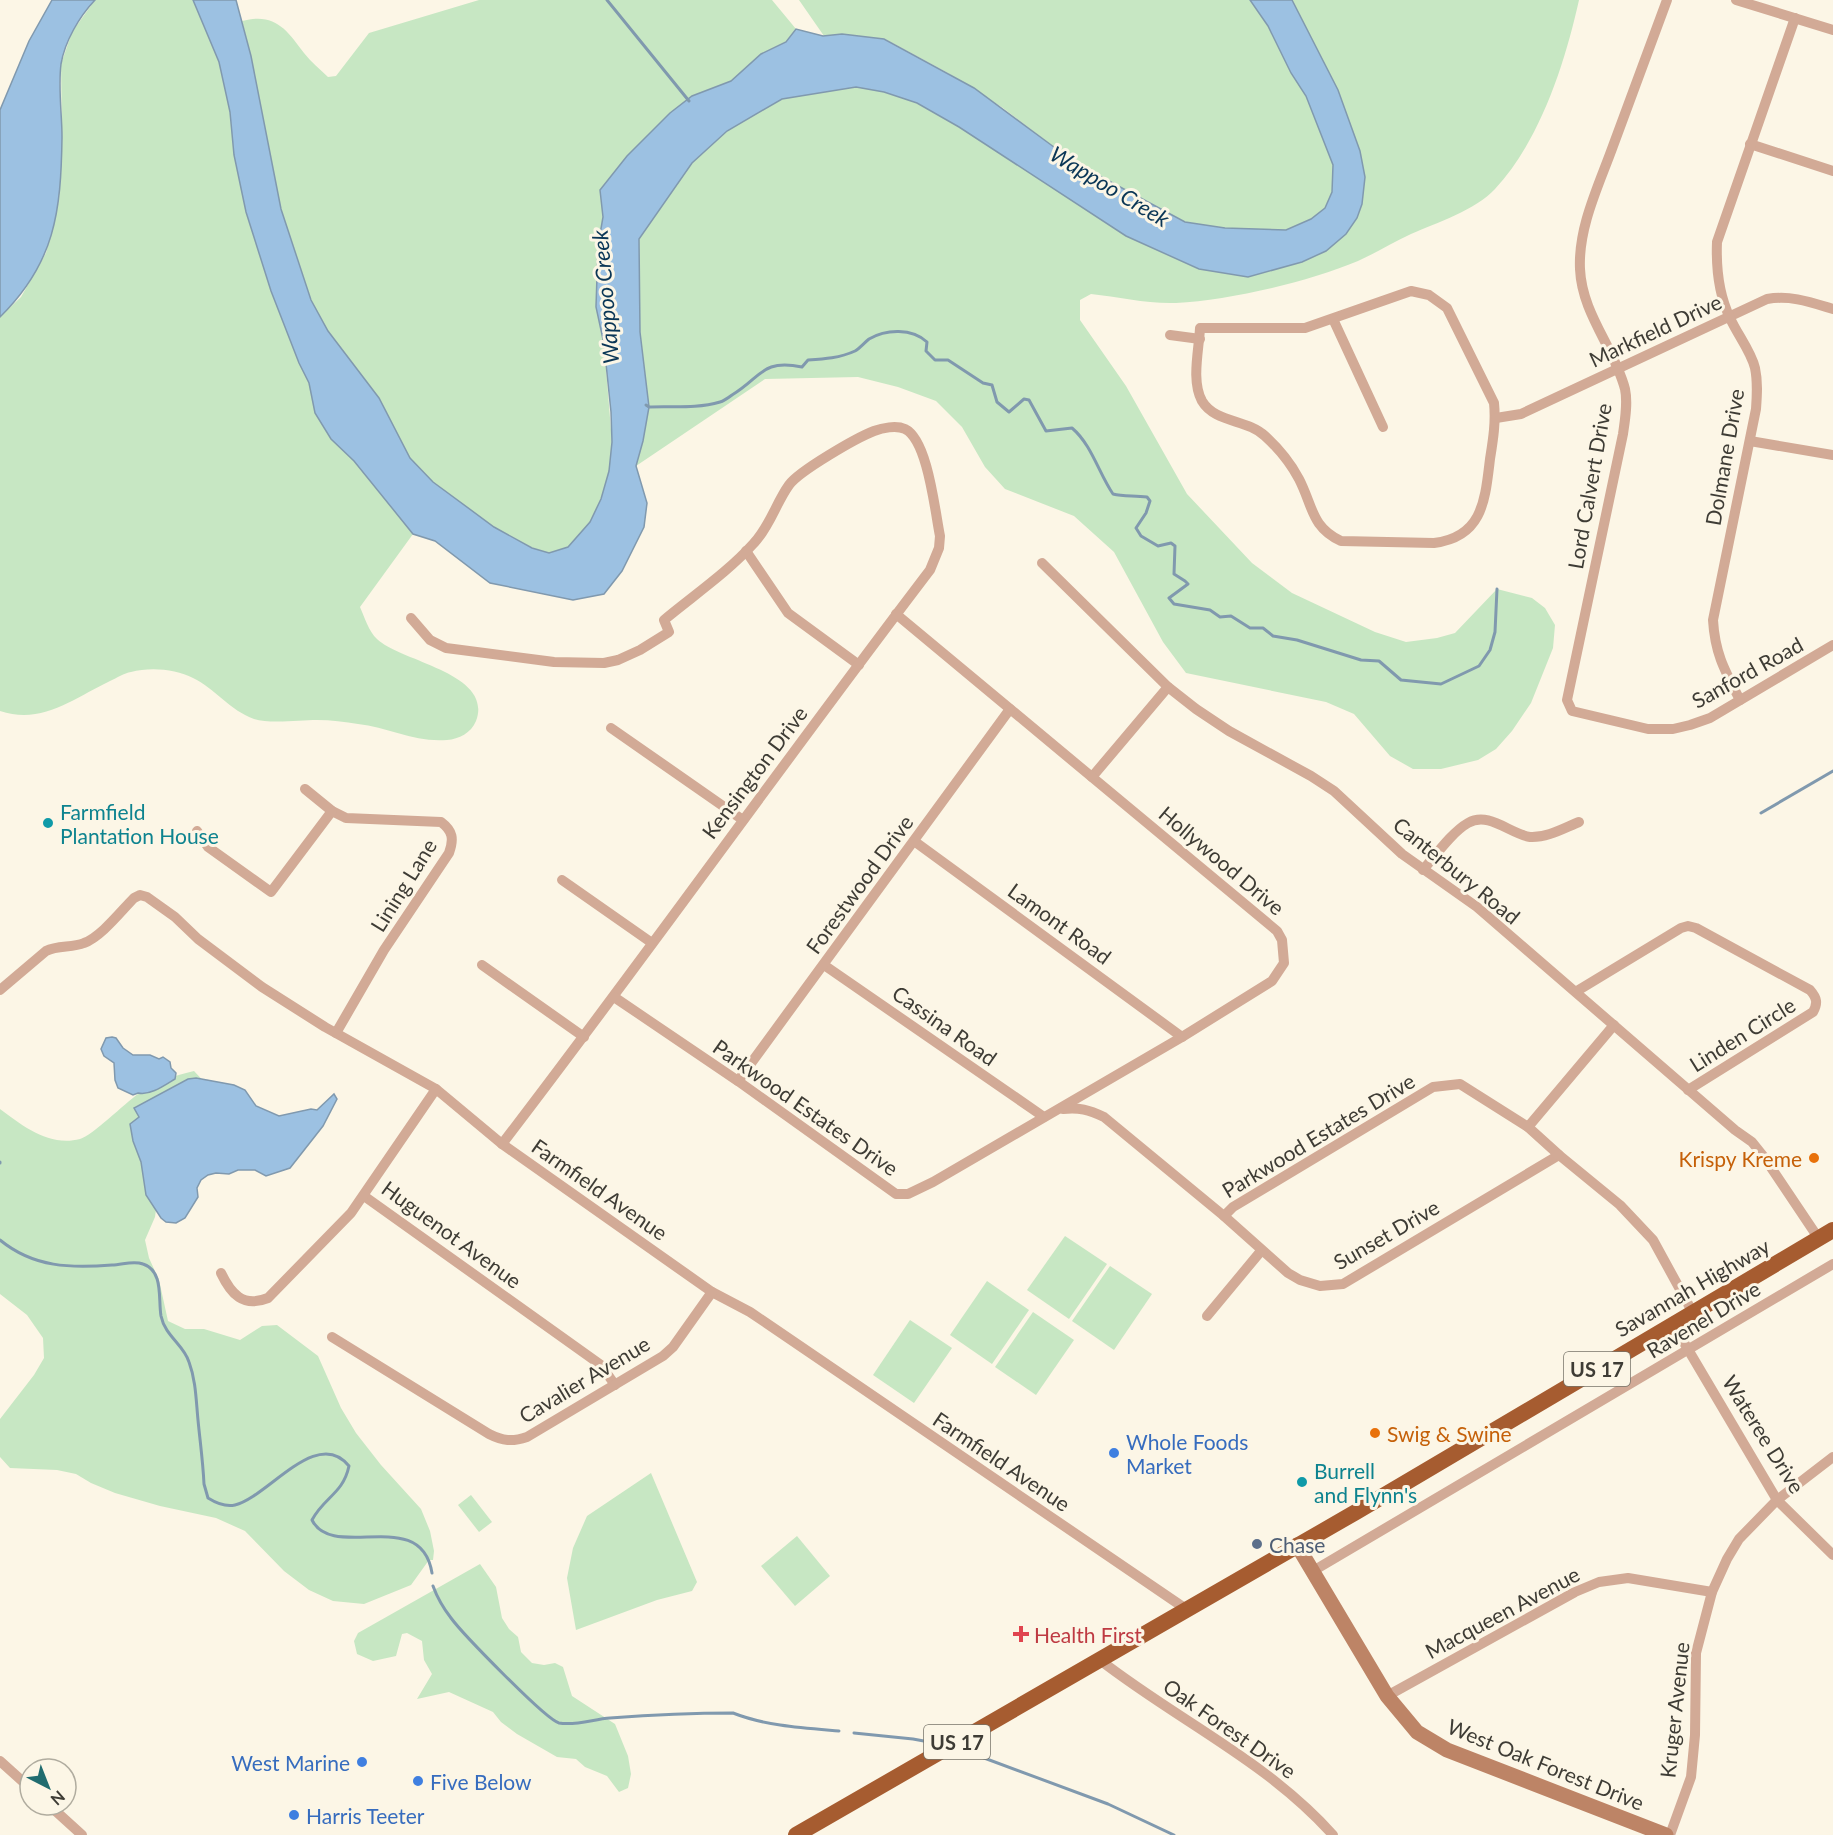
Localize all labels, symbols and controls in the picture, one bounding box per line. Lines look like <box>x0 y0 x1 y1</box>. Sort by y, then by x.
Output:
water label: Wappoo Creek <box>1045 140 1175 233</box>
water label: Wappoo Creek <box>586 228 624 365</box>
street label: Markfield Drive <box>1585 288 1725 372</box>
street label: Dolmane Drive <box>1700 387 1748 527</box>
street label: Lord Calvert Drive <box>1562 401 1616 571</box>
street label: Sanford Road <box>1687 631 1807 713</box>
street label: Kensington Drive <box>696 701 812 843</box>
place label: Farmfield Plantation House <box>60 799 219 848</box>
street label: Hollywood Drive <box>1154 800 1290 920</box>
street label: Forestwood Drive <box>800 810 918 958</box>
street label: Canterbury Road <box>1389 811 1525 929</box>
marker: Farmfield Plantation House <box>41 816 55 830</box>
street label: Lining Lane <box>365 834 441 936</box>
street label: Lamont Road <box>1004 877 1116 969</box>
street label: Cassina Road <box>888 980 1002 1070</box>
street label: Linden Circle <box>1685 992 1799 1076</box>
street label: Parkwood Estates Drive <box>709 1034 903 1180</box>
street label: Parkwood Estates Drive <box>1217 1068 1419 1202</box>
street label: Farmfield Avenue <box>527 1133 673 1245</box>
place label: Krispy Kreme <box>1679 1146 1802 1171</box>
marker: Krispy Kreme <box>1807 1151 1821 1165</box>
street label: Huguenot Avenue <box>377 1175 527 1293</box>
street label: Sunset Drive <box>1329 1194 1443 1274</box>
street label: Savannah Highway <box>1610 1233 1774 1341</box>
street label: Ravenel Drive <box>1642 1275 1764 1363</box>
street label: Cavalier Avenue <box>514 1330 654 1428</box>
road number: US 17 <box>1564 1352 1630 1386</box>
street label: Wateree Drive <box>1718 1370 1810 1498</box>
street label: Farmfield Avenue <box>929 1406 1075 1516</box>
place label: Swig & Swine <box>1387 1421 1512 1446</box>
marker: Swig & Swine <box>1368 1426 1382 1440</box>
place label: Whole Foods Market <box>1126 1429 1248 1478</box>
marker: Whole Foods Market <box>1107 1446 1121 1460</box>
place label: Burrell and Flynn's <box>1314 1458 1417 1507</box>
marker: Burrell and Flynn's <box>1295 1475 1309 1489</box>
place label: Chase <box>1269 1532 1325 1557</box>
marker: Chase <box>1250 1537 1264 1551</box>
street label: Macqueen Avenue <box>1421 1561 1583 1663</box>
place label: Health First <box>1034 1622 1142 1647</box>
marker: Health First <box>1012 1625 1030 1643</box>
street label: Kruger Avenue <box>1654 1641 1694 1779</box>
street label: Oak Forest Drive <box>1159 1673 1301 1783</box>
street label: West Oak Forest Drive <box>1444 1713 1648 1815</box>
road number: US 17 <box>924 1725 990 1759</box>
place label: West Marine <box>231 1750 350 1775</box>
marker: West Marine <box>355 1755 369 1769</box>
north arrow <box>18 1757 78 1817</box>
place label: Five Below <box>430 1769 532 1794</box>
marker: Five Below <box>411 1774 425 1788</box>
text: N <box>47 1787 69 1810</box>
place label: Harris Teeter <box>306 1803 425 1828</box>
marker: Harris Teeter <box>287 1808 301 1822</box>

